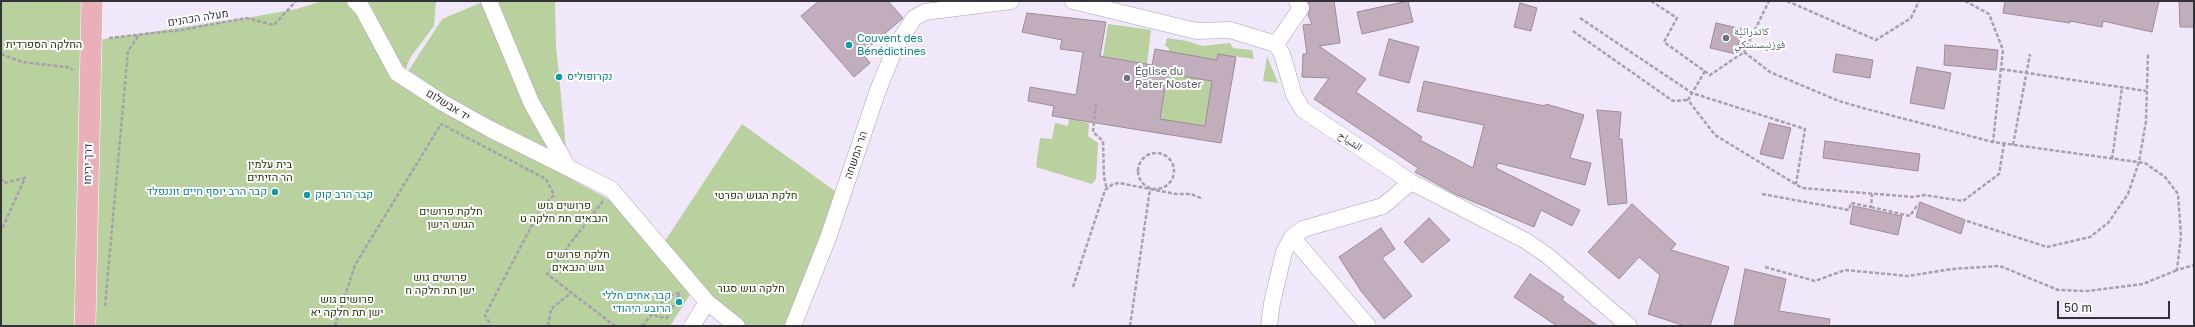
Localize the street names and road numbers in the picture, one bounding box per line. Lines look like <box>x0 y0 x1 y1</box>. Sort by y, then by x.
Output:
street label: מעלה הכהנים <box>167 7 229 29</box>
street label: יד אבשלום <box>424 86 472 124</box>
street label: الشياح <box>1336 128 1364 154</box>
street label: הר המשחה <box>842 129 870 181</box>
street label: דרך יריחו <box>81 143 95 185</box>

